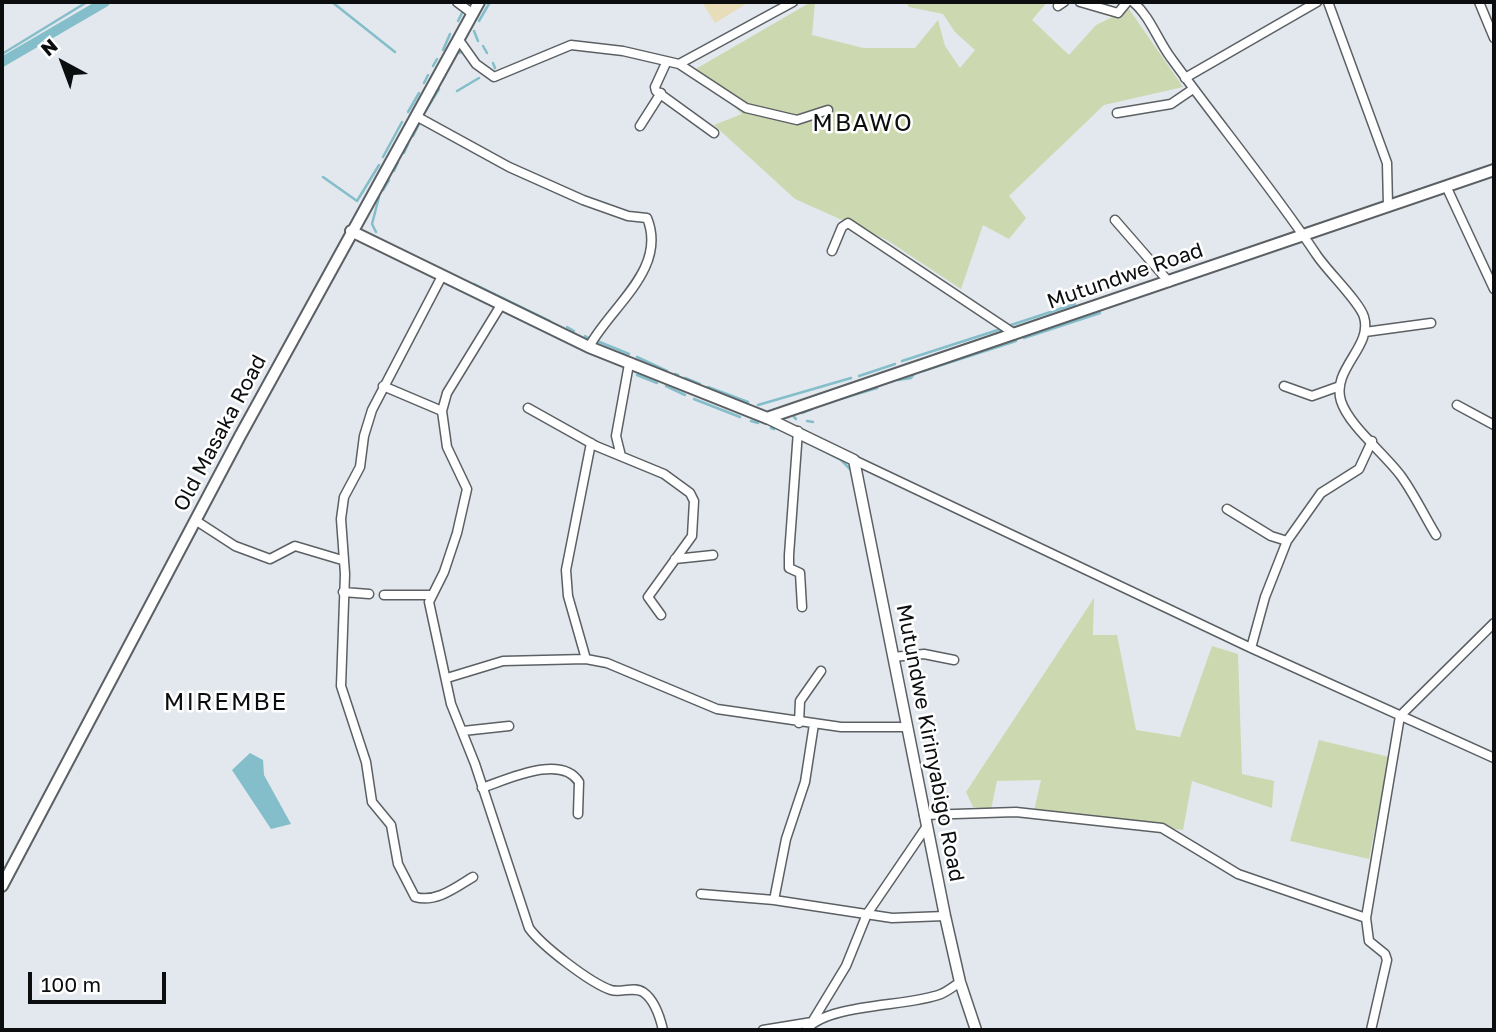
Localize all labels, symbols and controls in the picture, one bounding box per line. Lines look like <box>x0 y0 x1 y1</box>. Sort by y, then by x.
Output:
north arrow <box>28 28 98 98</box>
text: N <box>36 33 62 60</box>
district label: MBAWO <box>813 109 913 137</box>
street label: Mutundwe Road <box>1044 237 1206 315</box>
street label: Old Masaka Road <box>168 351 272 515</box>
street label: Mutundwe Kirinyabigo Road <box>891 602 969 884</box>
district label: MIREMBE <box>165 688 287 716</box>
scale bar <box>32 958 170 1002</box>
text: 100 m <box>41 971 101 997</box>

